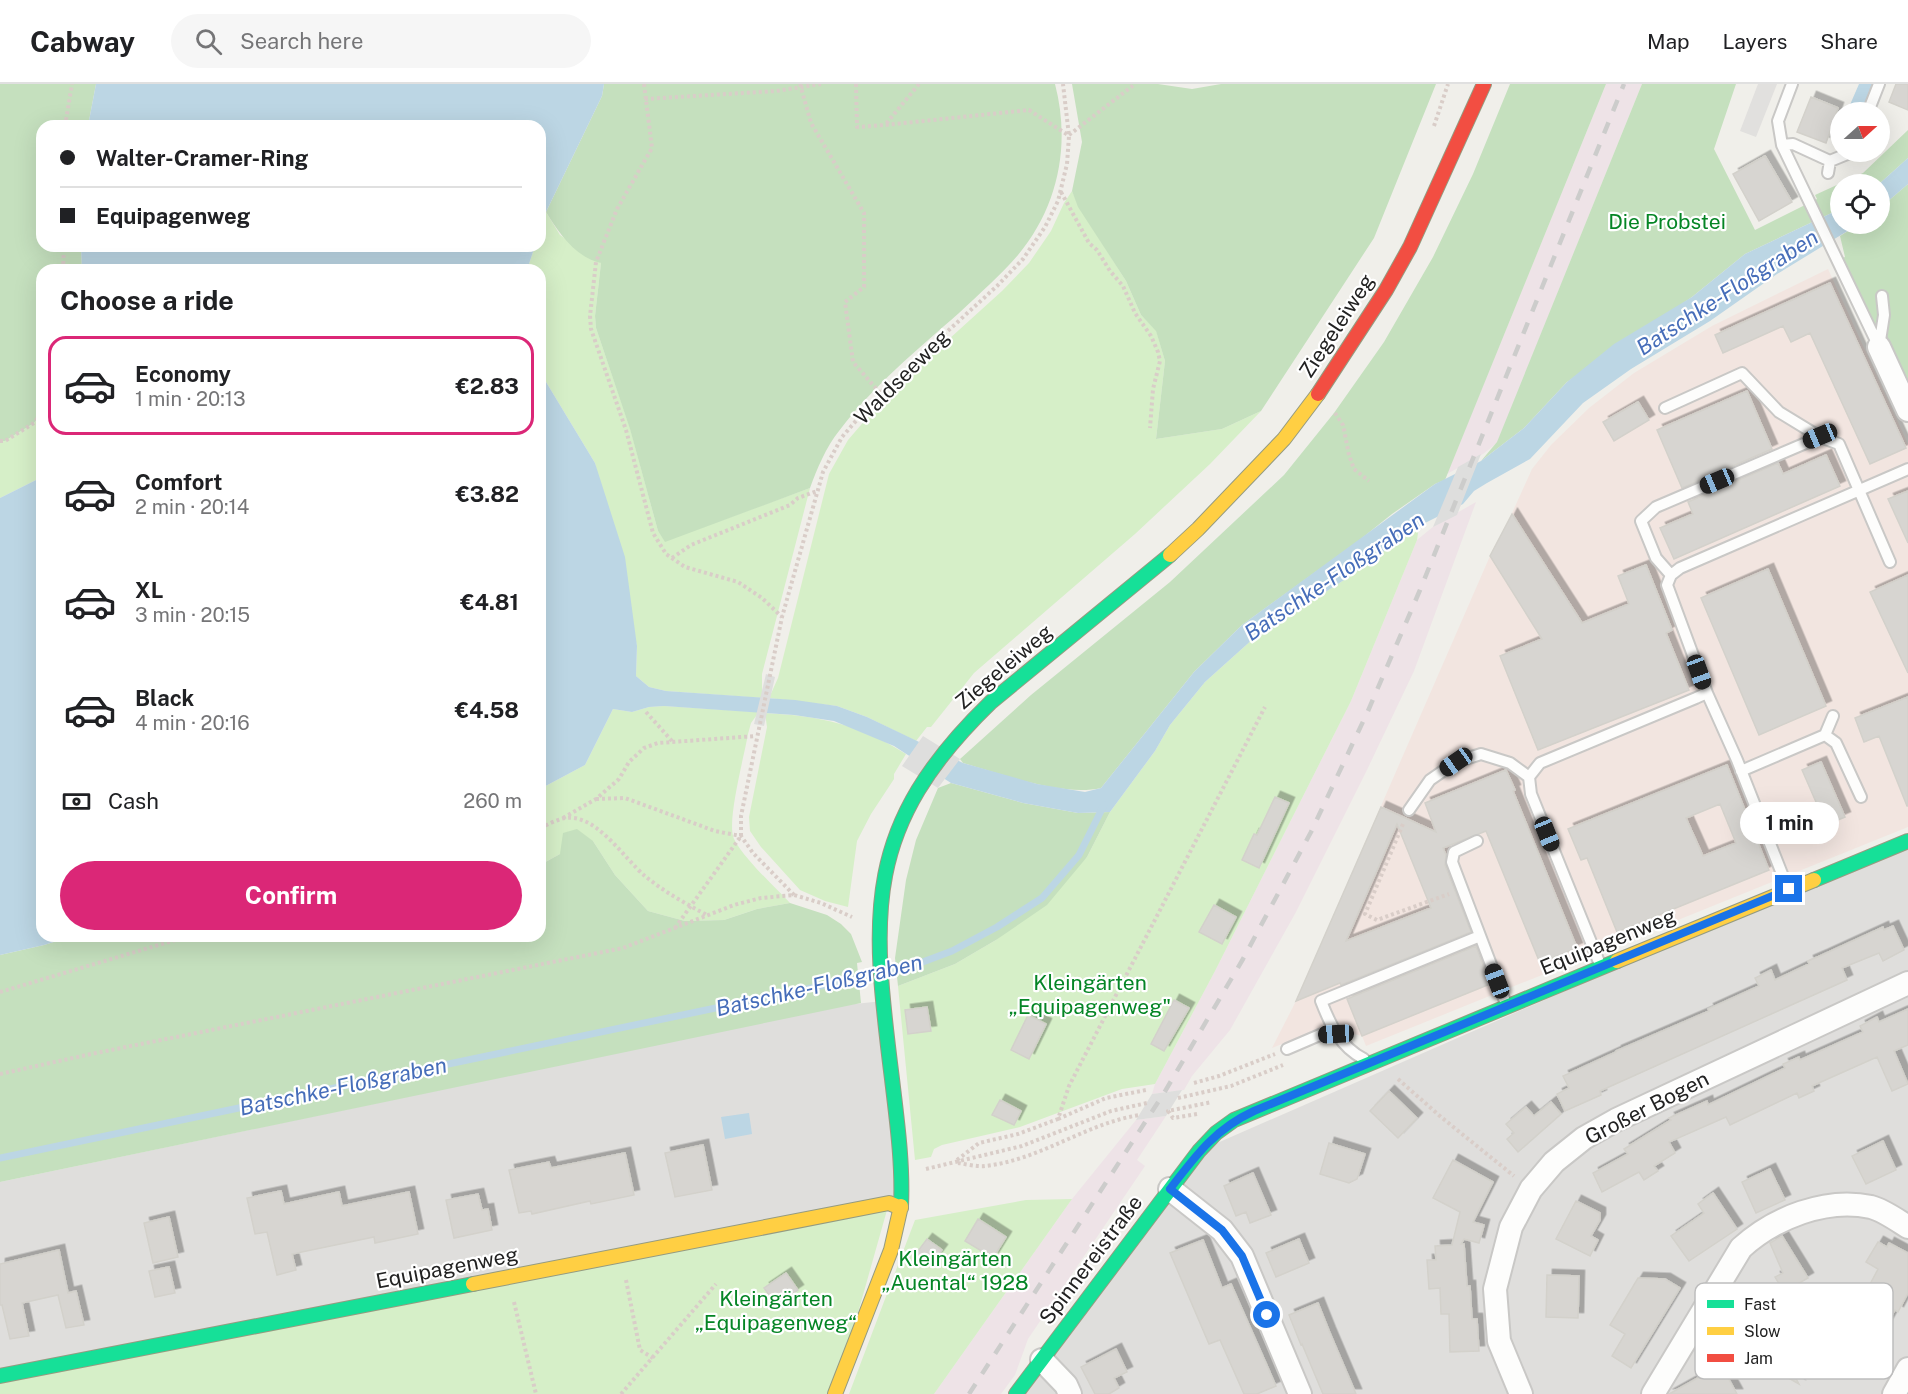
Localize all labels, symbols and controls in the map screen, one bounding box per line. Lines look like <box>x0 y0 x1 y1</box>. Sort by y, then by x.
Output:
search box <box>171 14 591 68</box>
text: Cabway <box>30 25 135 58</box>
icon: search <box>192 25 225 58</box>
text: Search here <box>240 28 363 54</box>
text: Map <box>1647 29 1690 54</box>
text: Layers <box>1723 29 1787 54</box>
text: Share <box>1820 29 1878 54</box>
north arrow <box>1830 102 1890 162</box>
map controls <box>1830 102 1890 234</box>
text: Walter-Cramer-Ring <box>96 145 308 171</box>
button: locate <box>1830 174 1890 234</box>
text: Equipagenweg <box>96 203 250 229</box>
park label: Die Probstei <box>1608 209 1726 234</box>
water label: Batschke‐Floßgraben <box>1631 224 1823 360</box>
street label: Ziegeleiweg <box>1294 269 1379 382</box>
text: Choose a ride <box>60 284 234 316</box>
street label: Waldseeweg <box>849 324 954 429</box>
icon: car <box>63 359 117 413</box>
text: Economy <box>135 361 231 387</box>
text: €2.83 <box>455 373 519 399</box>
text: 1 min · 20:13 <box>135 387 246 411</box>
car <box>1800 421 1840 451</box>
car <box>1697 466 1737 496</box>
icon: car <box>63 467 117 521</box>
text: Comfort <box>135 469 222 495</box>
text: €3.82 <box>455 481 519 507</box>
text: 2 min · 20:14 <box>135 495 249 519</box>
water label: Batschke‐Floßgraben <box>1239 506 1429 646</box>
icon: car <box>63 575 117 629</box>
text: XL <box>135 577 163 603</box>
text: €4.81 <box>460 589 519 615</box>
text: 3 min · 20:15 <box>135 603 250 627</box>
street label: Ziegeleiweg <box>950 619 1057 714</box>
car <box>1684 652 1714 692</box>
icon: car <box>63 683 117 737</box>
text: Black <box>135 685 194 711</box>
text: €4.58 <box>455 697 519 723</box>
text: 4 min · 20:16 <box>135 711 250 735</box>
car <box>1436 744 1476 780</box>
icon: cash <box>60 785 93 818</box>
text: Cash <box>108 788 159 814</box>
text: 260 m <box>463 789 522 813</box>
callout: 1 min <box>1740 802 1838 844</box>
text: 1 min <box>1765 811 1814 835</box>
car <box>1532 814 1562 854</box>
button: Confirm <box>60 861 522 930</box>
route end <box>1775 875 1802 902</box>
street label: Equipagenweg <box>1536 903 1679 980</box>
water label: Batschke‐Floßgraben <box>713 949 925 1021</box>
car <box>1482 961 1512 1001</box>
park label: Kleingärten „Equipagenweg" <box>1009 970 1171 1019</box>
car <box>1318 1024 1354 1044</box>
water label: Batschke‐Floßgraben <box>237 1051 449 1121</box>
street label: Großer Bogen <box>1581 1066 1713 1149</box>
street label: Spinnereistraße <box>1034 1190 1147 1329</box>
street label: Equipagenweg <box>374 1241 520 1294</box>
park label: Kleingärten „Auental“ 1928 <box>881 1246 1029 1295</box>
legend <box>1695 1283 1893 1379</box>
park label: Kleingärten „Equipagenweg“ <box>695 1286 857 1335</box>
text: Fast <box>1744 1295 1776 1314</box>
route start <box>1253 1301 1280 1328</box>
text: Slow <box>1744 1322 1781 1341</box>
text: Jam <box>1744 1349 1773 1368</box>

